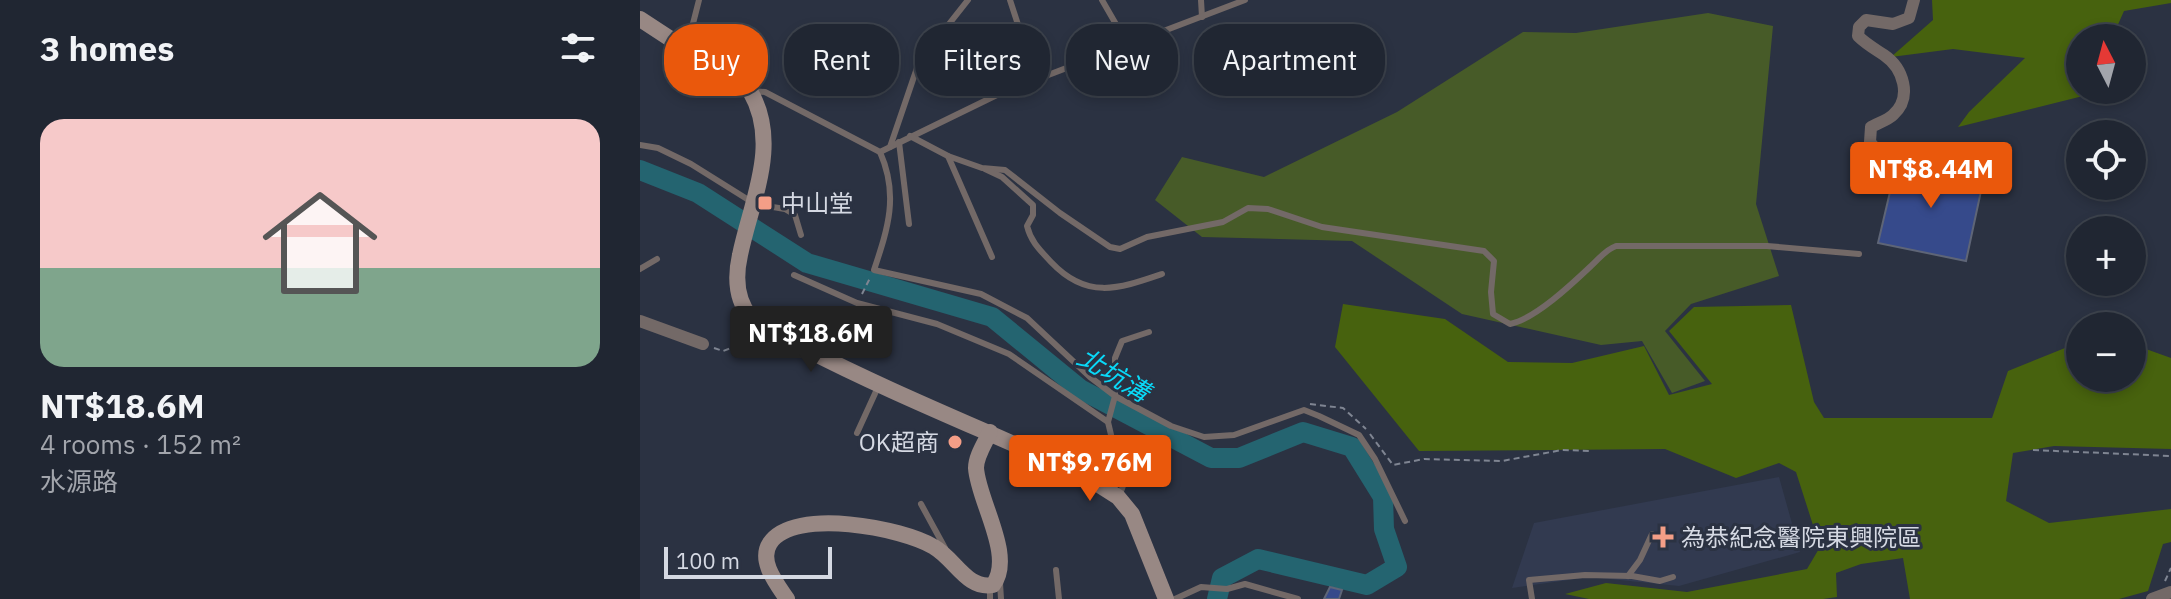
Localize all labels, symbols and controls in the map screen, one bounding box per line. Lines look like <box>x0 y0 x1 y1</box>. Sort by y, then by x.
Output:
chip: Buy <box>664 24 768 96</box>
chip: Rent <box>784 24 899 96</box>
chip: Filters <box>915 24 1050 96</box>
chip: New <box>1066 24 1178 96</box>
chip: Apartment <box>1194 24 1385 96</box>
north arrow <box>2066 24 2146 104</box>
map controls <box>2066 24 2146 392</box>
text: 3 homes <box>40 26 175 70</box>
icon: filters <box>556 26 600 70</box>
button: locate <box>2066 120 2146 200</box>
pin: NT$8.44M <box>1848 142 2014 210</box>
text: NT$8.44M <box>1868 151 1994 185</box>
icon: home <box>248 171 392 315</box>
place label: 中山堂 <box>781 187 853 219</box>
marker: 中山堂 <box>756 194 774 212</box>
button: + <box>2066 216 2146 296</box>
pin: NT$18.6M <box>728 306 894 374</box>
button: − <box>2066 312 2146 392</box>
text: NT$18.6M <box>748 315 874 349</box>
water label: 北坑溝 <box>1072 339 1160 411</box>
text: NT$18.6M <box>40 383 205 427</box>
place label: OK超商 <box>859 426 939 458</box>
text: 4 rooms · 152 m² <box>40 427 241 461</box>
marker: OK超商 <box>946 433 964 451</box>
pin: NT$9.76M <box>1007 435 1173 503</box>
text: NT$9.76M <box>1027 444 1153 478</box>
text: 水源路 <box>40 464 118 498</box>
place label: 為恭紀念醫院東興院區 <box>1681 521 1921 553</box>
marker: 為恭紀念醫院東興院區 <box>1652 526 1674 548</box>
scale bar <box>664 543 832 579</box>
text: 100 m <box>676 546 740 575</box>

